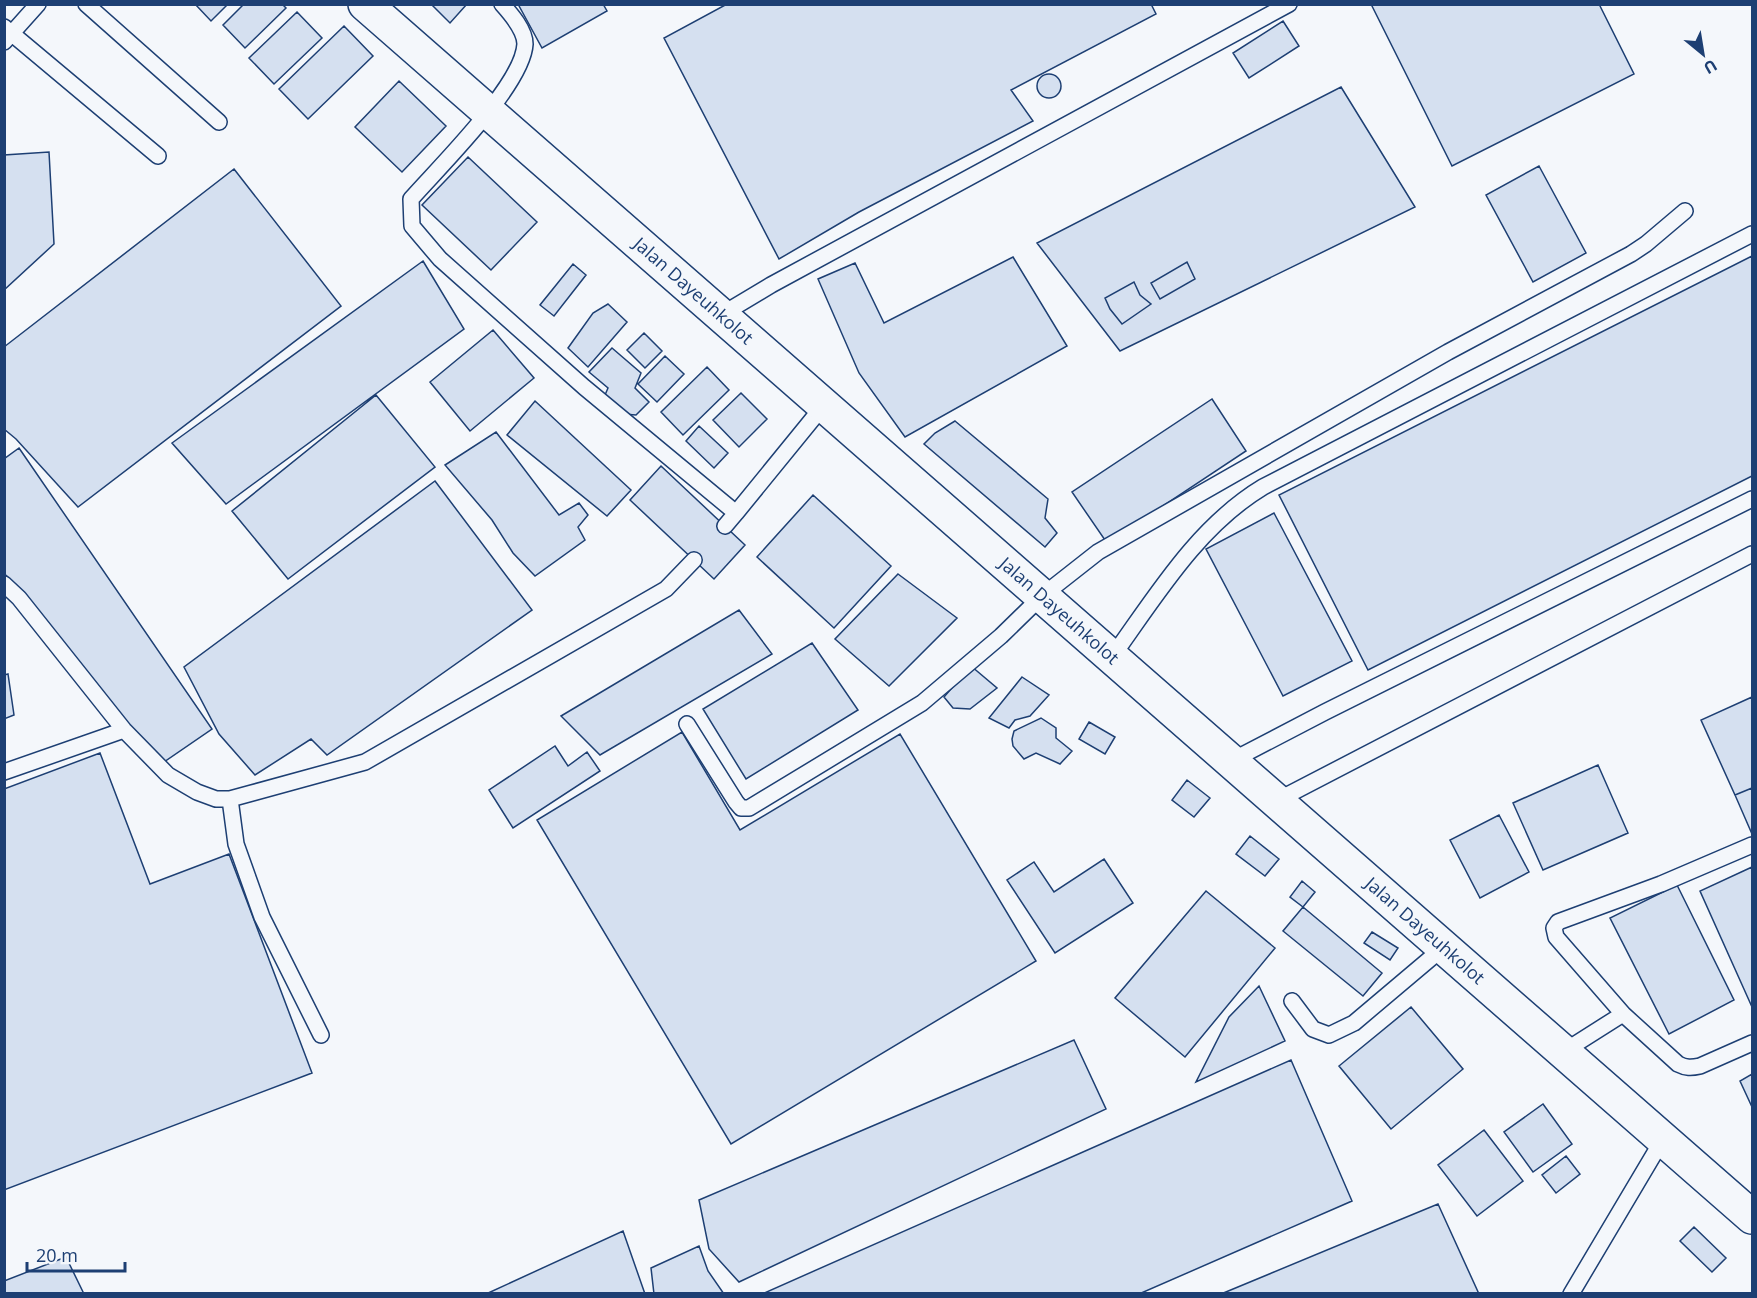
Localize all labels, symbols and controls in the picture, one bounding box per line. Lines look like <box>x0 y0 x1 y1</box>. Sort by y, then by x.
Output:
north arrow <box>1673 24 1733 84</box>
text: U <box>1700 54 1721 80</box>
street label: Jalan Dayeuhkolot <box>627 230 759 349</box>
street label: Jalan Dayeuhkolot <box>993 550 1125 669</box>
street label: Jalan Dayeuhkolot <box>1359 870 1490 989</box>
scale bar <box>27 1235 124 1273</box>
text: 20 m <box>36 1243 78 1267</box>

